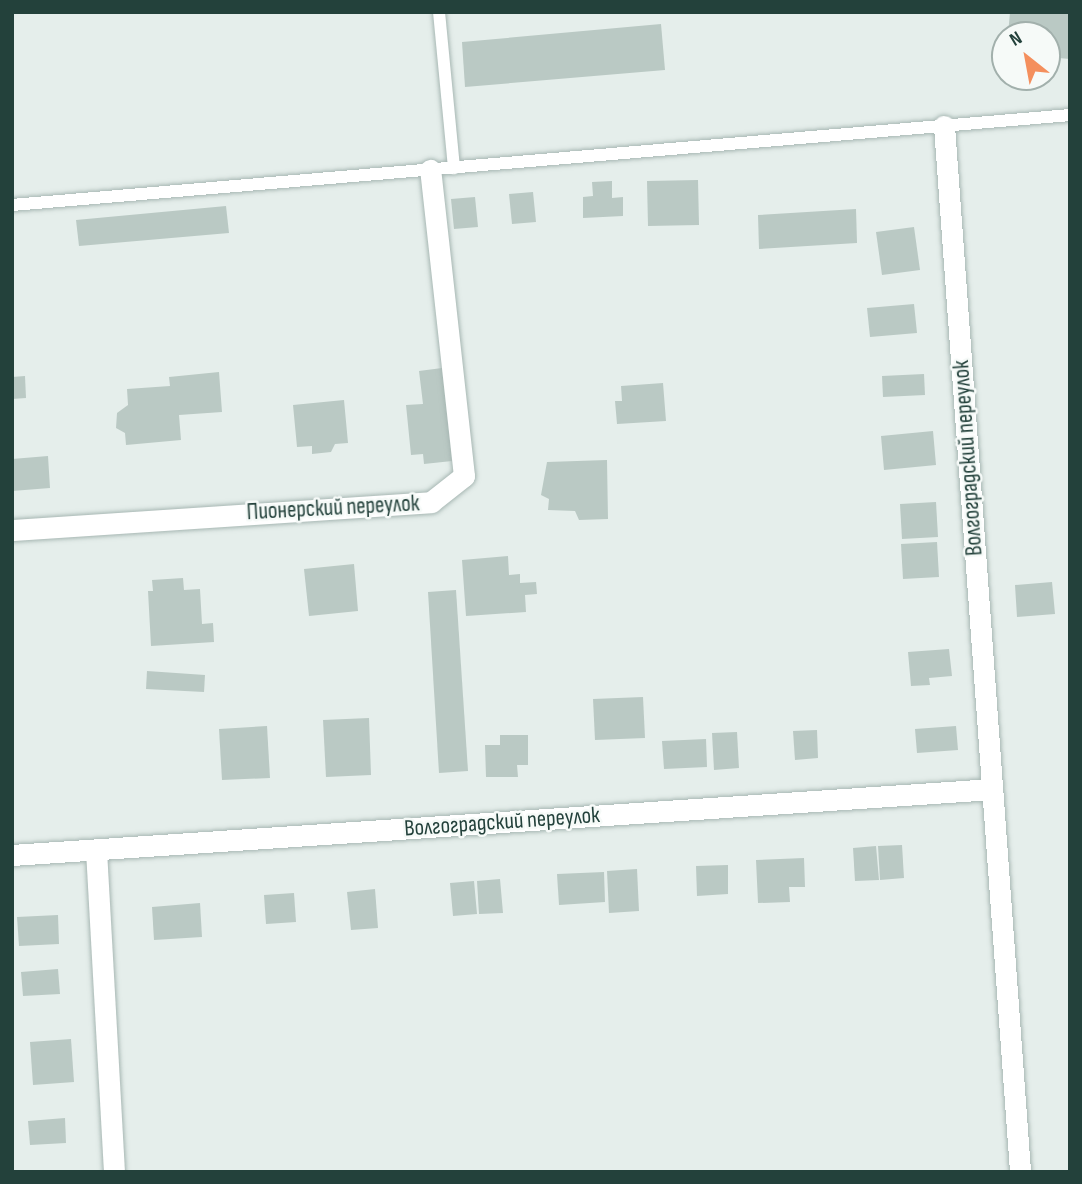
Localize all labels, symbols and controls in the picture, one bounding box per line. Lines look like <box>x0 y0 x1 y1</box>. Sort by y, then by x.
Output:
north arrow <box>991 21 1061 91</box>
text: N <box>1006 27 1026 52</box>
street label: Волгоградский переулок <box>947 359 989 557</box>
street label: Пионерский переулок <box>246 490 420 526</box>
street label: Волгоградский переулок <box>403 801 601 843</box>

